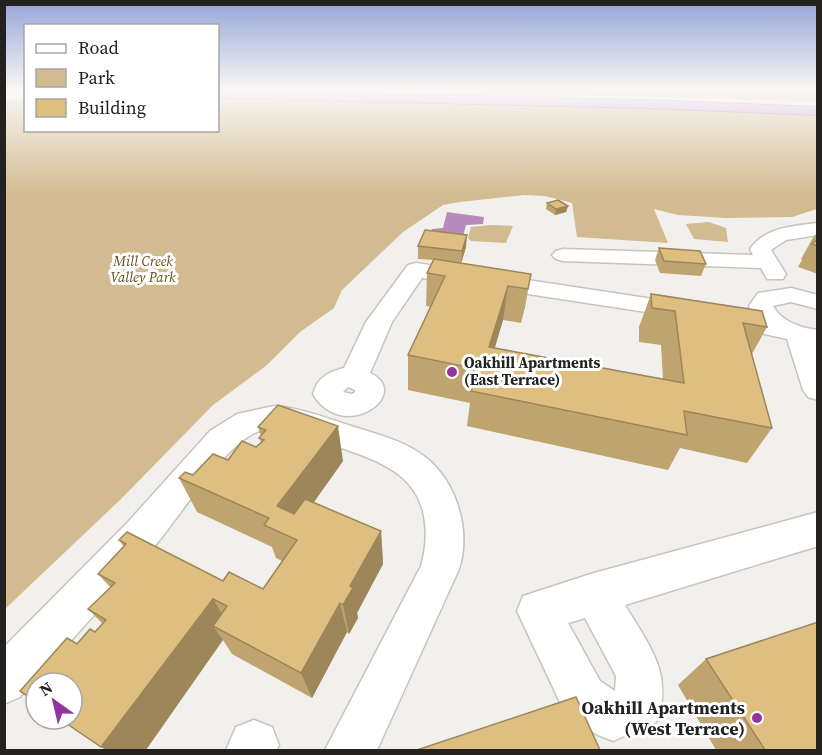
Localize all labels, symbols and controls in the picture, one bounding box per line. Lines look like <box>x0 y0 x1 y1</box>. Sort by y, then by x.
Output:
legend <box>24 24 219 132</box>
text: Road <box>78 35 119 60</box>
text: Park <box>78 65 115 90</box>
text: Building <box>78 95 146 120</box>
park label: Mill Creek Valley Park <box>110 251 176 287</box>
place label: Oakhill Apartments (East Terrace) <box>464 352 601 390</box>
marker: Oakhill Apartments (East Terrace) <box>445 365 459 379</box>
north arrow <box>24 671 84 731</box>
text: N <box>35 676 57 701</box>
place label: Oakhill Apartments (West Terrace) <box>581 695 745 741</box>
marker: Oakhill Apartments (West Terrace) <box>750 711 764 725</box>

